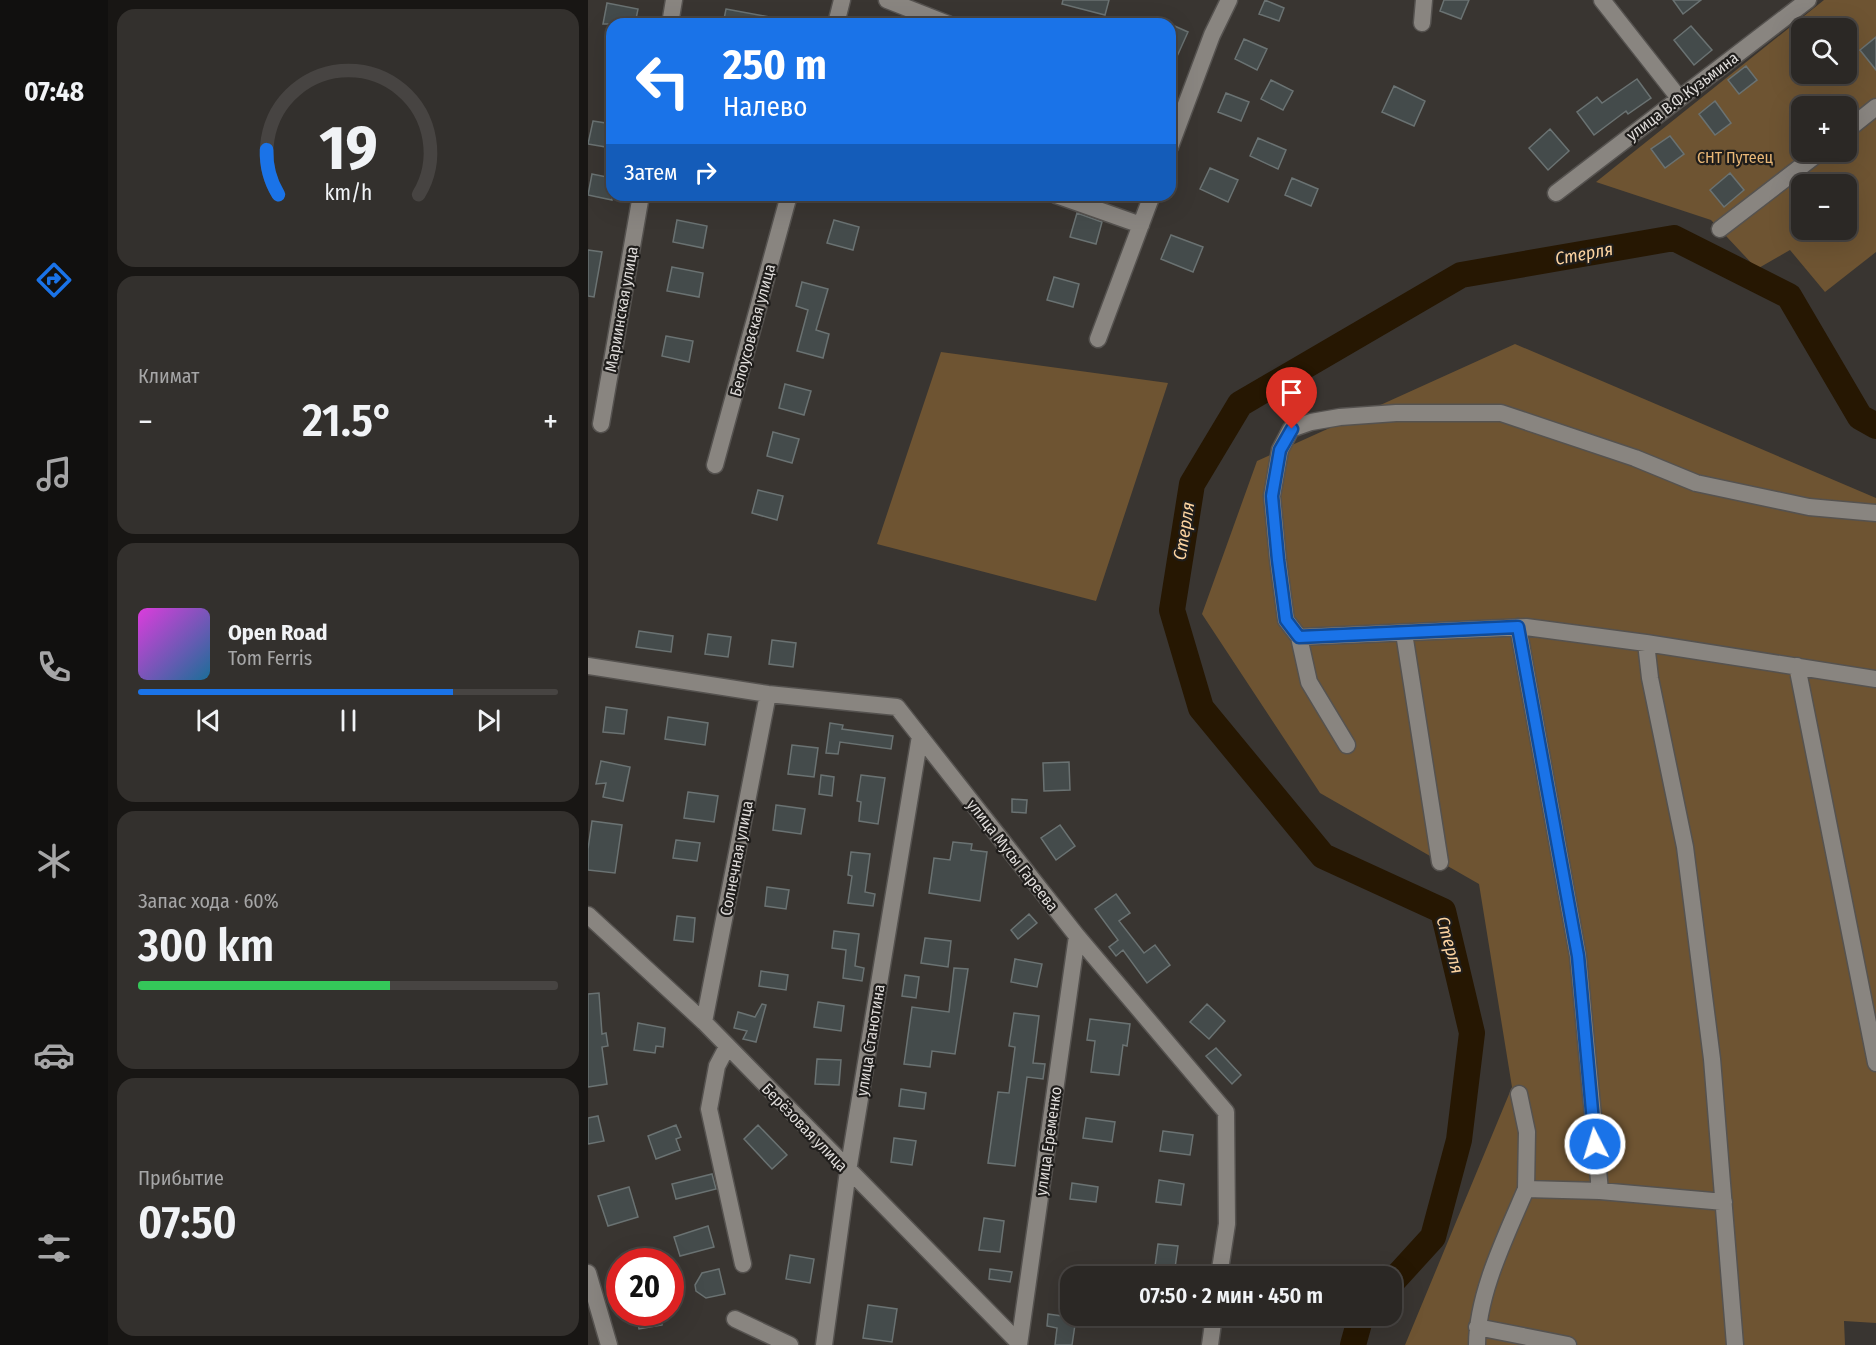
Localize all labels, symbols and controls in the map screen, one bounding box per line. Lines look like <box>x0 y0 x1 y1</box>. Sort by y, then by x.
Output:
map controls <box>1791 18 1857 240</box>
button: search <box>1791 18 1857 84</box>
text: 250 m <box>723 40 827 90</box>
icon: left <box>624 42 702 120</box>
street label: улица В.Ф.Кузьмина <box>1623 48 1742 145</box>
text: 07:48 <box>24 76 84 108</box>
text: Налево <box>723 91 807 123</box>
button: + <box>1791 96 1857 162</box>
text: 19 <box>319 111 377 186</box>
park label: СНТ Путеец <box>1697 148 1774 167</box>
icon: right <box>689 156 722 189</box>
text: Затем <box>624 159 677 186</box>
button: − <box>1791 174 1857 240</box>
text: km/h <box>324 180 372 206</box>
water label: Стерля <box>1553 238 1615 270</box>
street label: Мариинская улица <box>601 245 642 373</box>
icon: directions <box>33 259 75 301</box>
street label: Белоусовская улица <box>726 262 779 398</box>
text: Климат <box>138 364 199 388</box>
pin <box>1266 367 1317 429</box>
icon: arrive <box>1275 376 1308 409</box>
text: 21.5° <box>302 394 394 448</box>
text: − <box>138 402 153 442</box>
text: + <box>543 402 558 442</box>
icon: music <box>33 453 75 495</box>
water label: Стерля <box>1169 500 1199 562</box>
text: Open Road <box>228 619 328 646</box>
icon: phone <box>33 646 75 688</box>
text: Tom Ferris <box>228 646 312 670</box>
icon: previous <box>192 704 225 737</box>
icon: pause <box>332 704 365 737</box>
icon: next <box>472 704 505 737</box>
street label: улица Мусы Гареева <box>963 795 1062 915</box>
street label: Солнечная улица <box>716 799 757 917</box>
icon: climate <box>33 840 75 882</box>
text: Запас хода · 60% <box>138 889 279 913</box>
water label: Стерля <box>1431 914 1469 976</box>
text: 300 km <box>138 919 274 973</box>
street label: улица Станотина <box>852 983 889 1097</box>
icon: car <box>33 1034 75 1076</box>
street label: Берёзовая улица <box>758 1079 852 1176</box>
street label: улица Еременко <box>1031 1085 1066 1197</box>
position arrow <box>1563 1112 1627 1176</box>
text: Прибытие <box>138 1166 224 1190</box>
text: 07:50 <box>138 1196 237 1250</box>
icon: filters <box>33 1227 75 1269</box>
speed limit sign: 20 <box>606 1248 684 1326</box>
text: 07:50 · 2 мин · 450 m <box>1139 1282 1323 1309</box>

